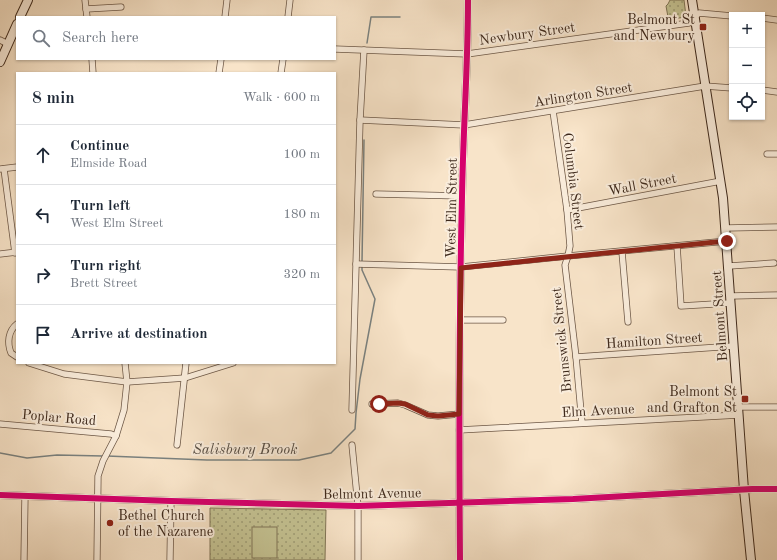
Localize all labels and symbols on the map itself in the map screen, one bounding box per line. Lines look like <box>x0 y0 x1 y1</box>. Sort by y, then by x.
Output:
place label: Belmont St and Newbury <box>613 13 696 43</box>
street label: Newbury Street <box>478 20 576 48</box>
marker: Belmont St and Newbury <box>698 22 708 32</box>
street label: Arlington Street <box>533 80 634 110</box>
street label: Columbia Street <box>560 132 586 230</box>
street label: West Elm Street <box>444 158 460 258</box>
street label: Wall Street <box>607 171 678 198</box>
route end <box>718 232 736 250</box>
street label: Belmont Street <box>710 270 730 362</box>
street label: Brunswick Street <box>550 287 574 393</box>
street label: Hamilton Street <box>605 331 703 351</box>
place label: Belmont St and Grafton St <box>647 385 737 415</box>
marker: Belmont St and Grafton St <box>740 394 750 404</box>
route start <box>370 395 388 413</box>
street label: Elm Avenue <box>561 402 635 420</box>
street label: Poplar Road <box>21 408 97 428</box>
water label: Salisbury Brook <box>192 443 298 458</box>
street label: Belmont Avenue <box>323 486 422 502</box>
place label: Bethel Church of the Nazarene <box>118 509 213 539</box>
marker: Bethel Church of the Nazarene <box>105 518 115 528</box>

